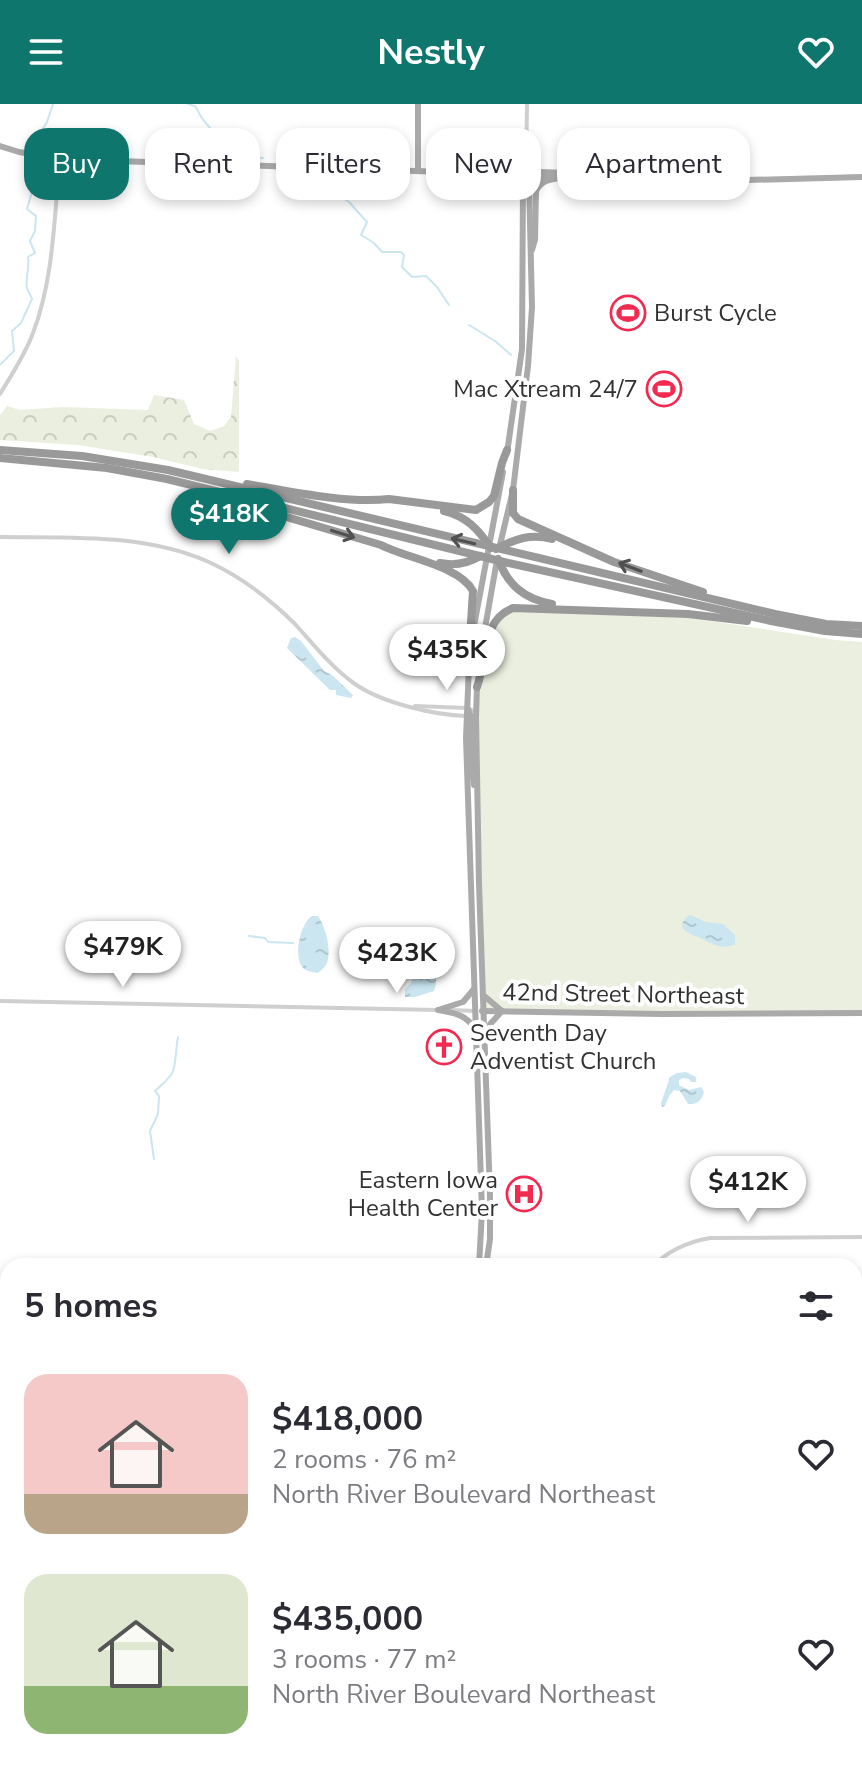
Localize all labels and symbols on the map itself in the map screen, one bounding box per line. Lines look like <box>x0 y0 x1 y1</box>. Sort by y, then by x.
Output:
sports icon: Burst Cycle <box>609 294 647 332</box>
place label: Burst Cycle <box>654 297 777 329</box>
sports icon: Mac Xtream 24/7 <box>645 370 683 408</box>
place label: Mac Xtream 24/7 <box>453 373 638 405</box>
pin: $418K <box>173 488 285 556</box>
one-way arrow <box>329 527 355 542</box>
one-way arrow <box>450 533 476 548</box>
one-way arrow <box>618 559 643 573</box>
pin: $435K <box>391 624 503 692</box>
pin: $479K <box>67 921 179 989</box>
pin: $423K <box>341 927 453 995</box>
street label: 42nd Street Northeast <box>502 976 745 1012</box>
place label: Seventh Day Adventist Church <box>470 1017 656 1077</box>
church icon: Seventh Day Adventist Church <box>425 1028 463 1066</box>
pin: $412K <box>692 1156 804 1224</box>
place label: Eastern Iowa Health Center <box>348 1164 498 1224</box>
hospital icon: Eastern Iowa Health Center <box>505 1175 543 1213</box>

